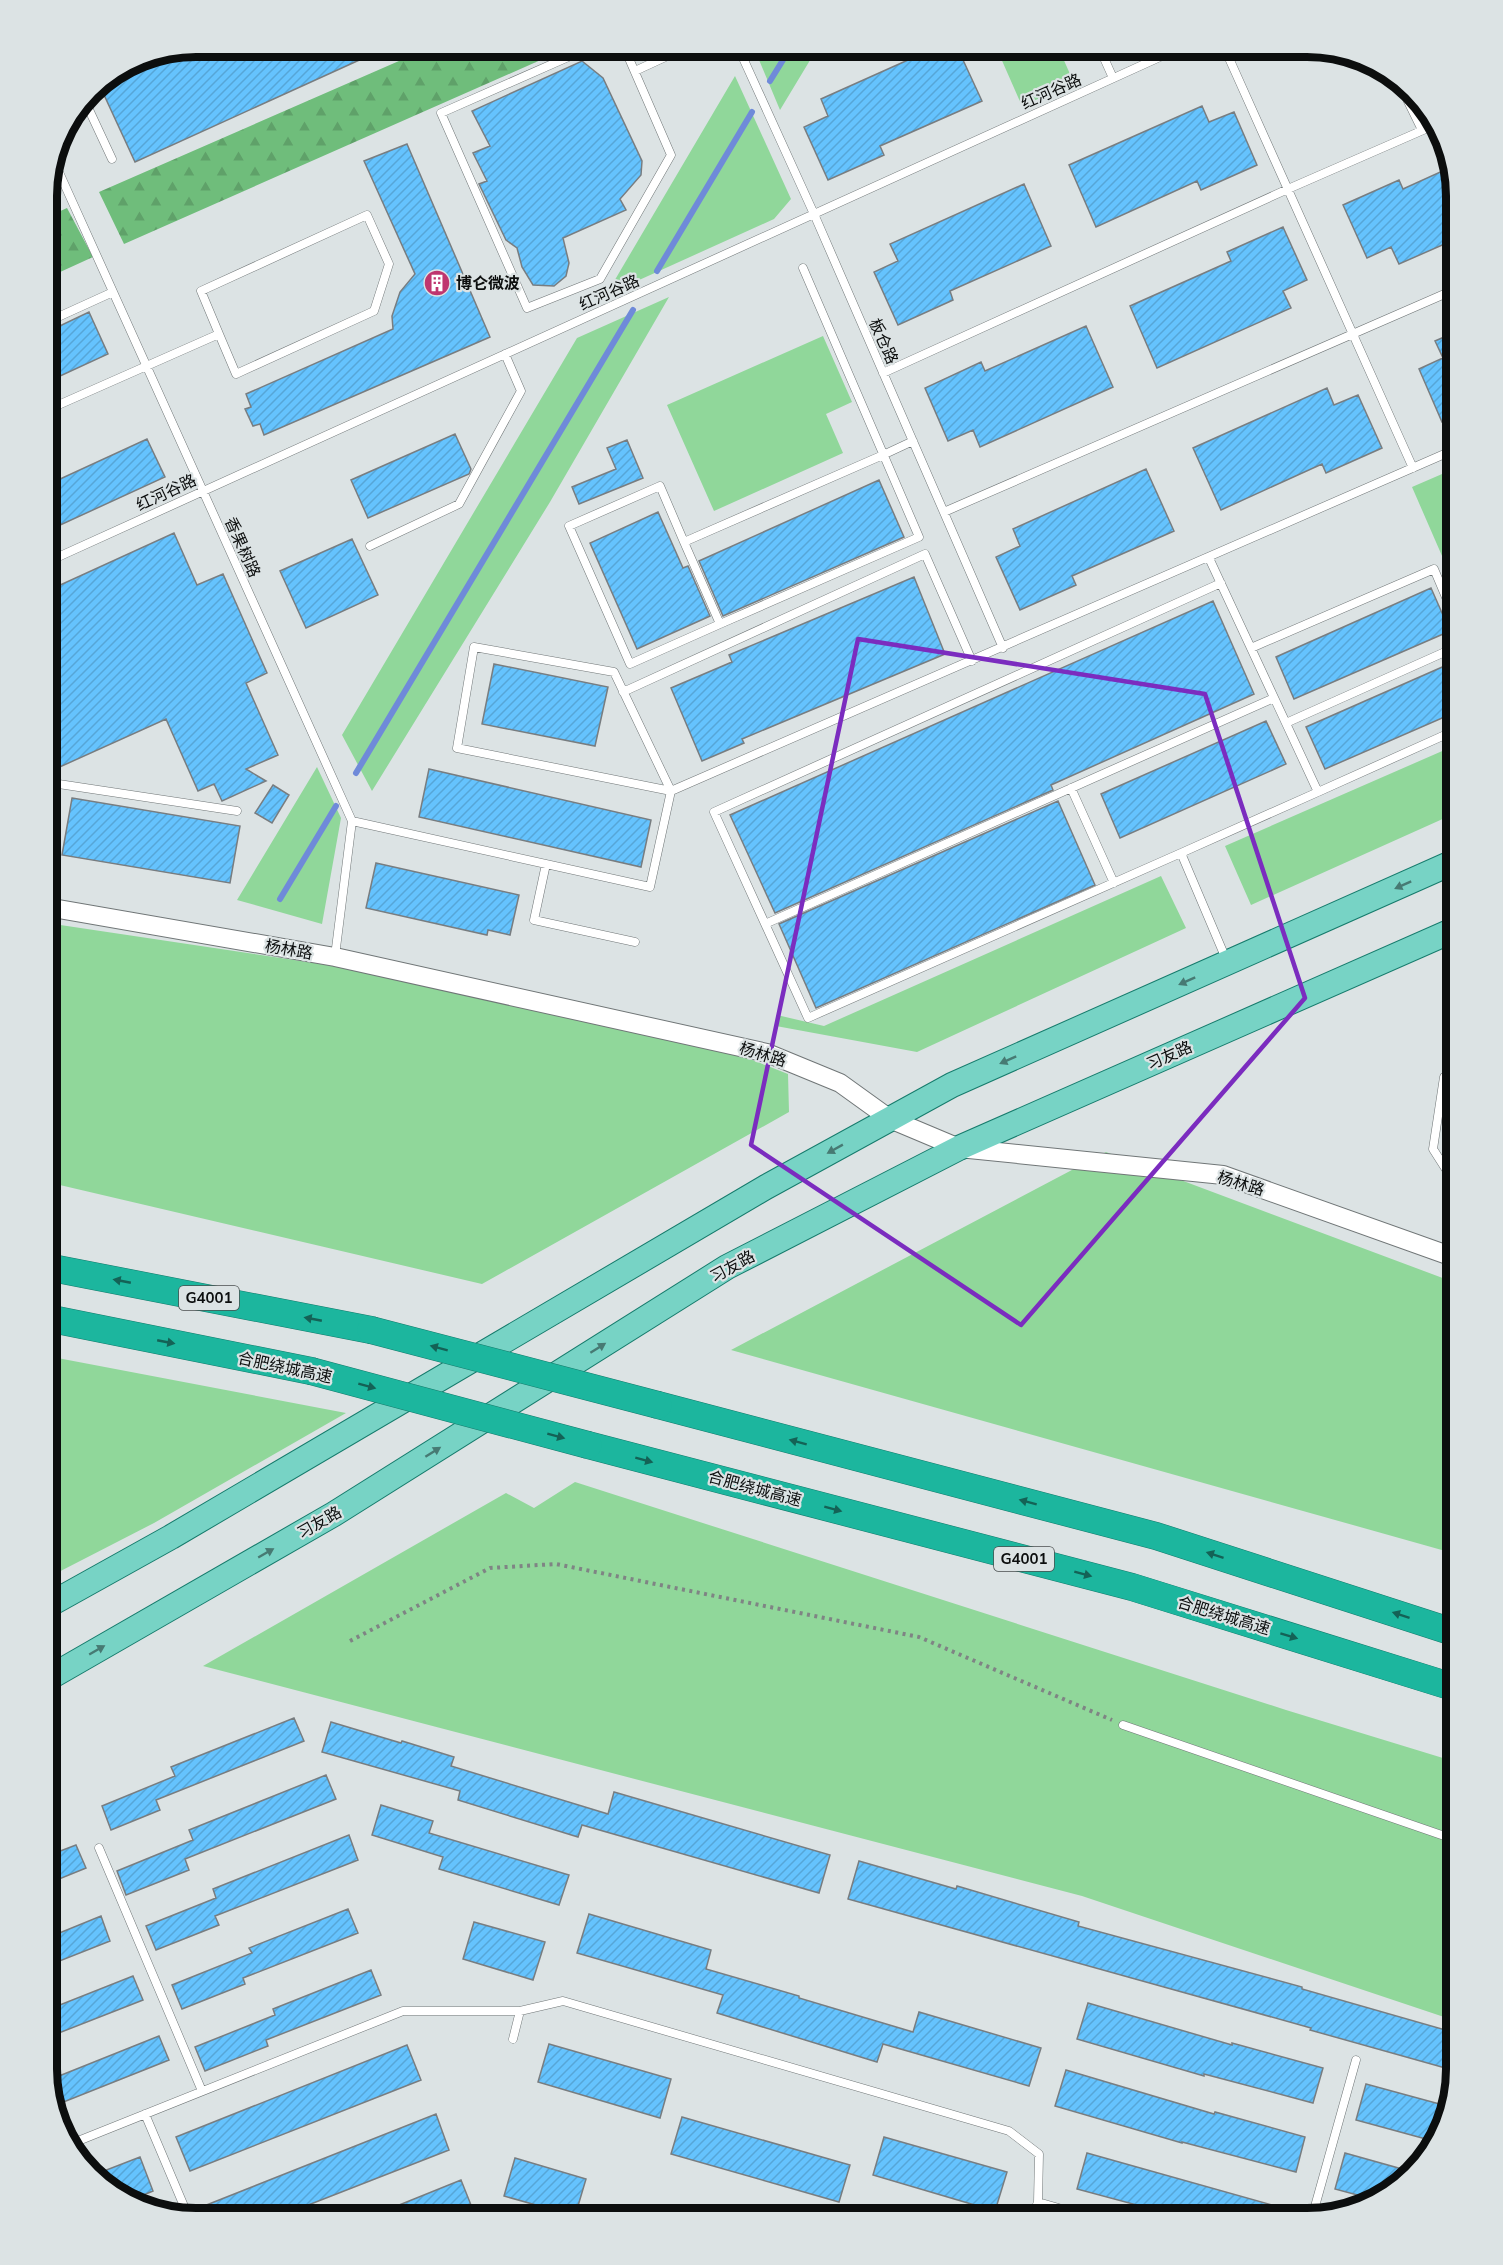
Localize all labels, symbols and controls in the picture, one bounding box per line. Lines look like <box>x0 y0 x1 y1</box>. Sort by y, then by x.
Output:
street label: 红河谷路 <box>1018 69 1084 113</box>
building icon: 博仑微波 <box>422 268 452 298</box>
street label: 红河谷路 <box>576 270 642 314</box>
place label: 博仑微波 <box>456 273 520 293</box>
street label: 板仓路 <box>865 315 903 367</box>
street label: 红河谷路 <box>133 469 199 515</box>
street label: 香果树路 <box>221 514 265 580</box>
one-way arrow <box>1394 881 1412 890</box>
street label: 杨林路 <box>264 935 314 963</box>
one-way arrow <box>1178 977 1195 986</box>
street label: 习友路 <box>1143 1036 1195 1074</box>
street label: 杨林路 <box>737 1037 789 1071</box>
one-way arrow <box>1000 1056 1017 1065</box>
one-way arrow <box>826 1144 843 1154</box>
street label: 杨林路 <box>1215 1166 1267 1200</box>
street label: 习友路 <box>706 1246 758 1286</box>
one-way arrow <box>112 1276 131 1285</box>
road number: G4001 <box>179 1286 239 1310</box>
one-way arrow <box>304 1314 323 1323</box>
one-way arrow <box>156 1338 175 1347</box>
one-way arrow <box>430 1342 448 1352</box>
one-way arrow <box>590 1342 606 1354</box>
street label: 合肥绕城高速 <box>236 1347 334 1387</box>
one-way arrow <box>358 1382 376 1392</box>
one-way arrow <box>546 1432 565 1442</box>
one-way arrow <box>789 1436 807 1446</box>
one-way arrow <box>425 1446 441 1457</box>
one-way arrow <box>635 1455 653 1465</box>
street label: 合肥绕城高速 <box>706 1466 804 1510</box>
one-way arrow <box>1018 1497 1036 1506</box>
street label: 习友路 <box>293 1501 345 1543</box>
one-way arrow <box>824 1504 842 1514</box>
one-way arrow <box>258 1547 274 1558</box>
road number: G4001 <box>994 1547 1054 1571</box>
one-way arrow <box>1206 1550 1224 1559</box>
one-way arrow <box>1073 1569 1092 1579</box>
street label: 合肥绕城高速 <box>1175 1591 1273 1639</box>
one-way arrow <box>1392 1609 1410 1619</box>
one-way arrow <box>1280 1632 1298 1641</box>
one-way arrow <box>89 1644 105 1655</box>

